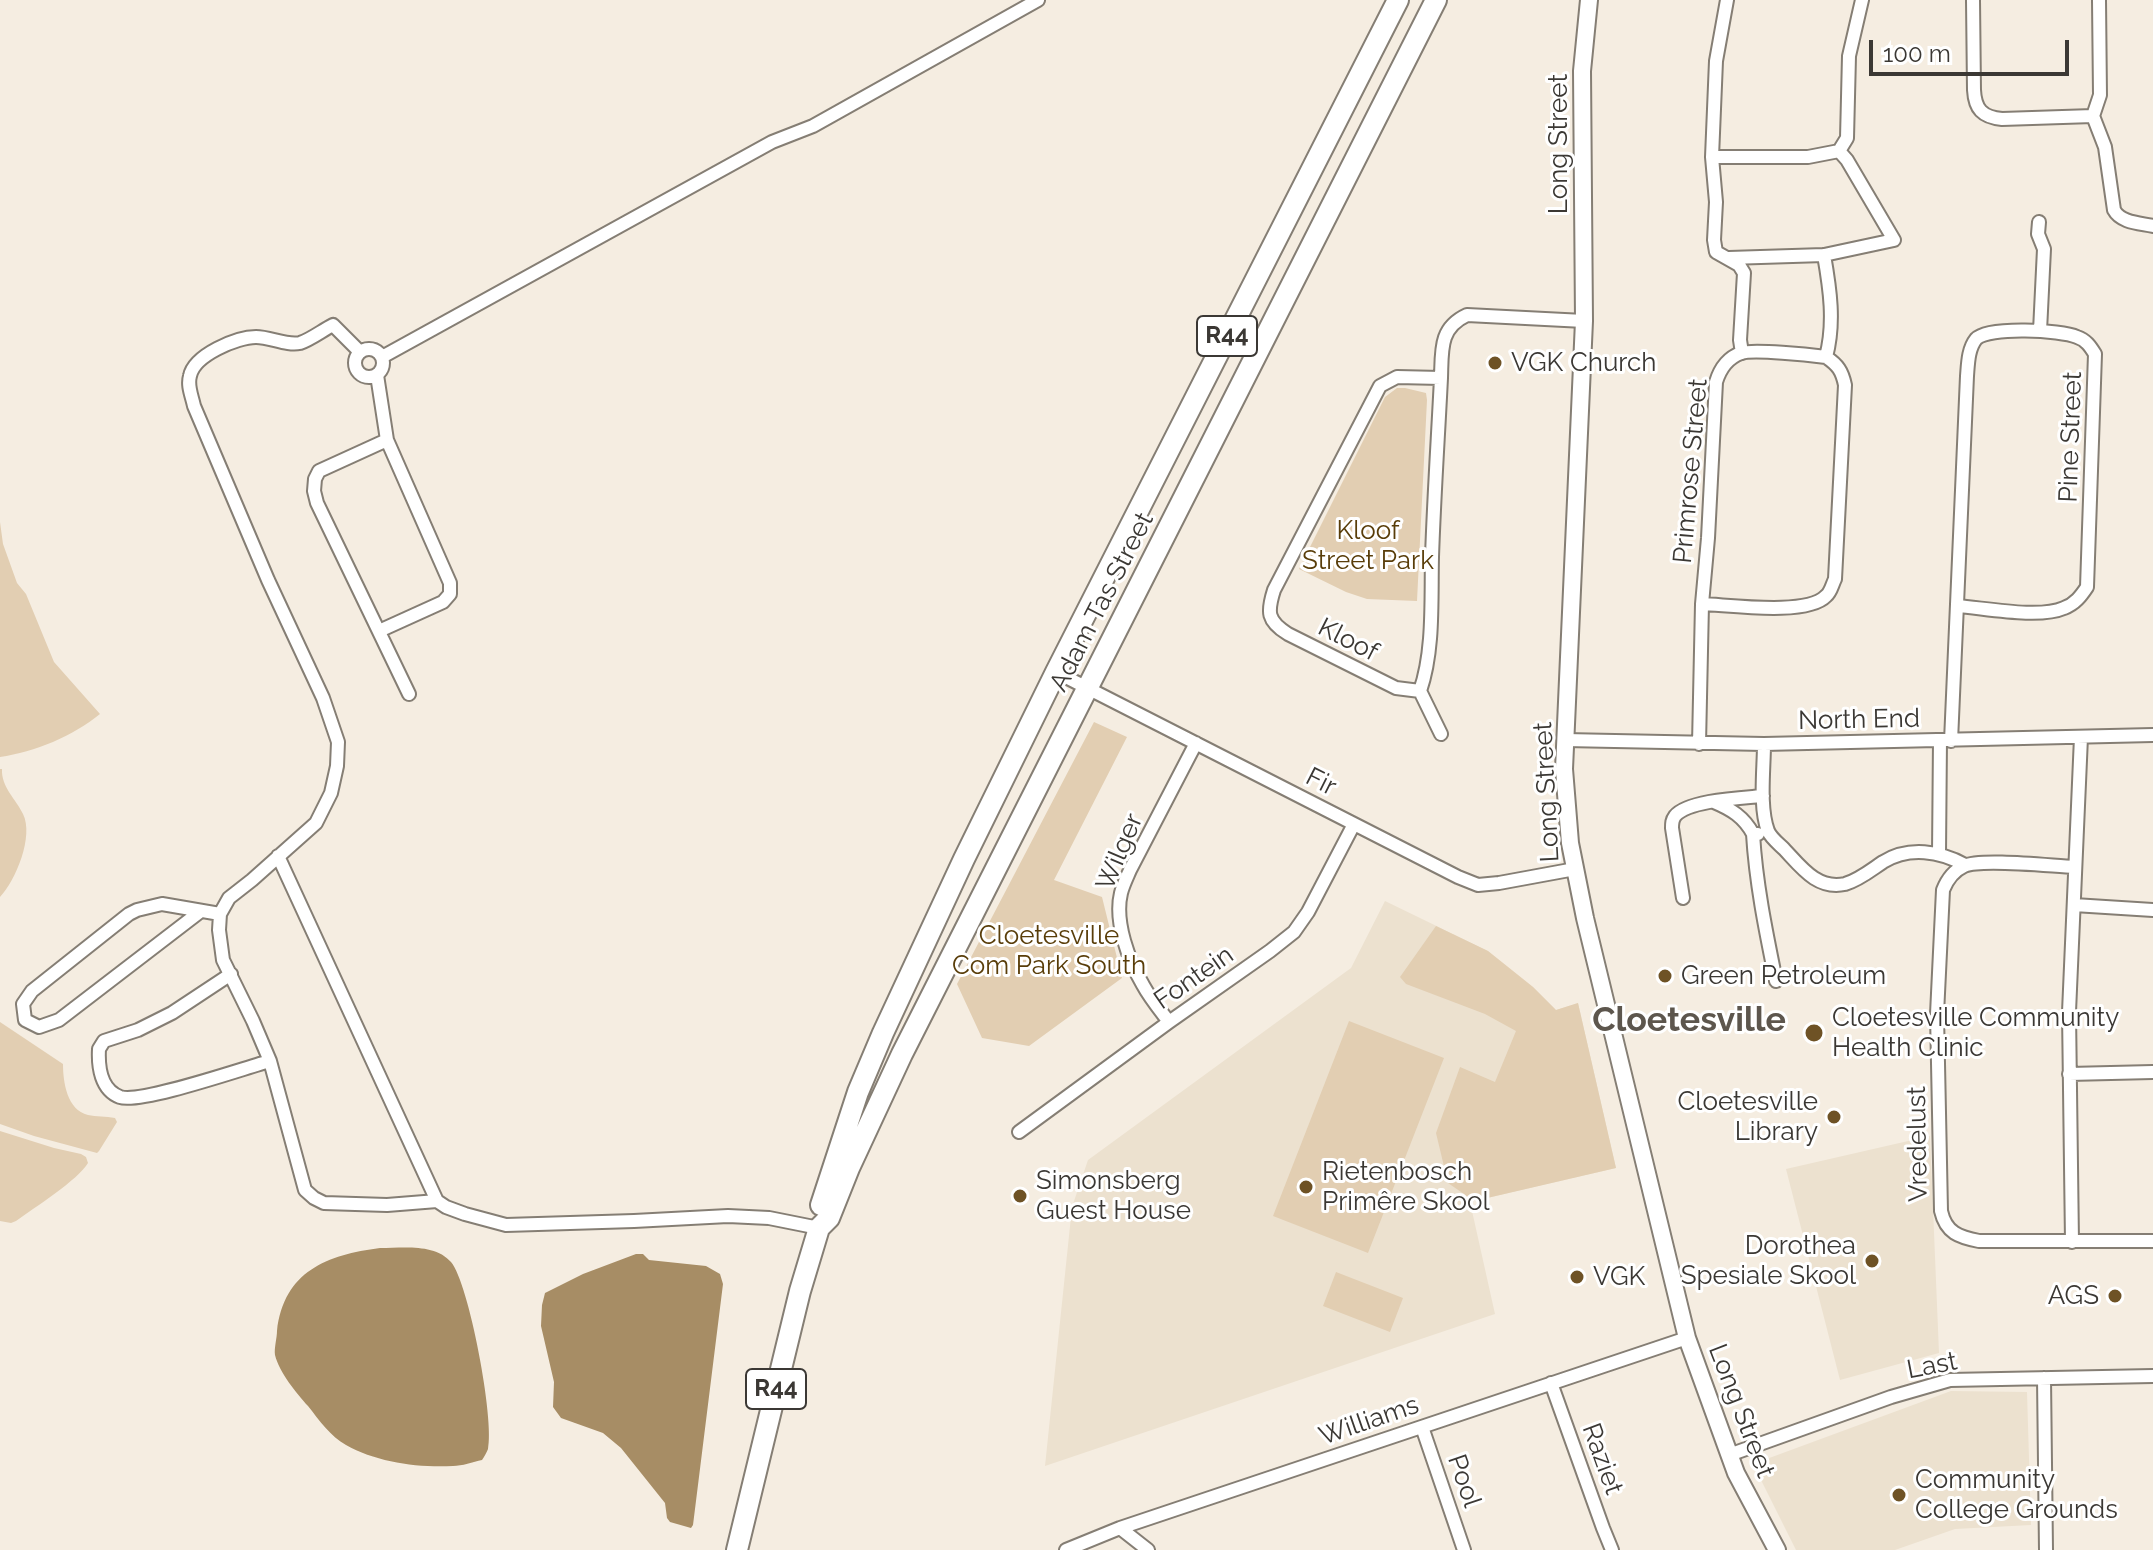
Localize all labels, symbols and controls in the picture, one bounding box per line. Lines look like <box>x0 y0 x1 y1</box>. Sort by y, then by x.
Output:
scale bar <box>1873 24 2073 74</box>
text: 100 m <box>1883 39 1951 68</box>
street label: Long Street <box>1543 74 1575 214</box>
road number: R44 <box>1197 316 1257 356</box>
place label: VGK Church <box>1511 347 1657 379</box>
marker: VGK Church <box>1486 354 1504 372</box>
street label: Pine Street <box>2053 371 2089 503</box>
street label: Primrose Street <box>1667 377 1715 565</box>
street label: Adam Tas Street <box>1043 507 1161 697</box>
park label: Kloof Street Park <box>1302 515 1434 576</box>
street label: Kloof <box>1313 612 1383 668</box>
street label: North End <box>1798 703 1920 737</box>
street label: Long Street <box>1528 721 1566 863</box>
street label: Fir <box>1301 761 1341 803</box>
street label: Wilger <box>1090 809 1150 895</box>
park label: Cloetesville Com Park South <box>952 920 1146 982</box>
street label: Fontein <box>1148 940 1240 1016</box>
place label: Green Petroleum <box>1681 960 1886 992</box>
marker: Green Petroleum <box>1656 967 1674 985</box>
district label: Cloetesville <box>1592 1001 1786 1041</box>
place label: Cloetesville Community Health Clinic <box>1832 1002 2119 1064</box>
marker: Cloetesville Community Health Clinic <box>1803 1022 1825 1044</box>
place label: Cloetesville Library <box>1678 1086 1818 1148</box>
street label: Vredelust <box>1901 1086 1935 1202</box>
marker: Cloetesville Library <box>1825 1108 1843 1126</box>
place label: Rietenbosch Primêre Skool <box>1322 1156 1490 1218</box>
place label: Simonsberg Guest House <box>1036 1165 1191 1226</box>
marker: Rietenbosch Primêre Skool <box>1297 1178 1315 1196</box>
marker: Simonsberg Guest House <box>1011 1187 1029 1205</box>
place label: Dorothea Spesiale Skool <box>1681 1230 1856 1292</box>
marker: Dorothea Spesiale Skool <box>1863 1252 1881 1270</box>
place label: VGK <box>1593 1261 1645 1293</box>
marker: VGK <box>1568 1268 1586 1286</box>
place label: AGS <box>2048 1280 2099 1312</box>
marker: AGS <box>2106 1287 2124 1305</box>
street label: Long Street <box>1701 1340 1781 1482</box>
street label: Last <box>1904 1346 1960 1386</box>
road number: R44 <box>746 1369 806 1409</box>
street label: Williams <box>1315 1389 1423 1453</box>
street label: Raziet <box>1575 1419 1629 1499</box>
street label: Pool <box>1440 1450 1488 1512</box>
place label: Community College Grounds <box>1915 1464 2118 1526</box>
marker: Community College Grounds <box>1890 1486 1908 1504</box>

